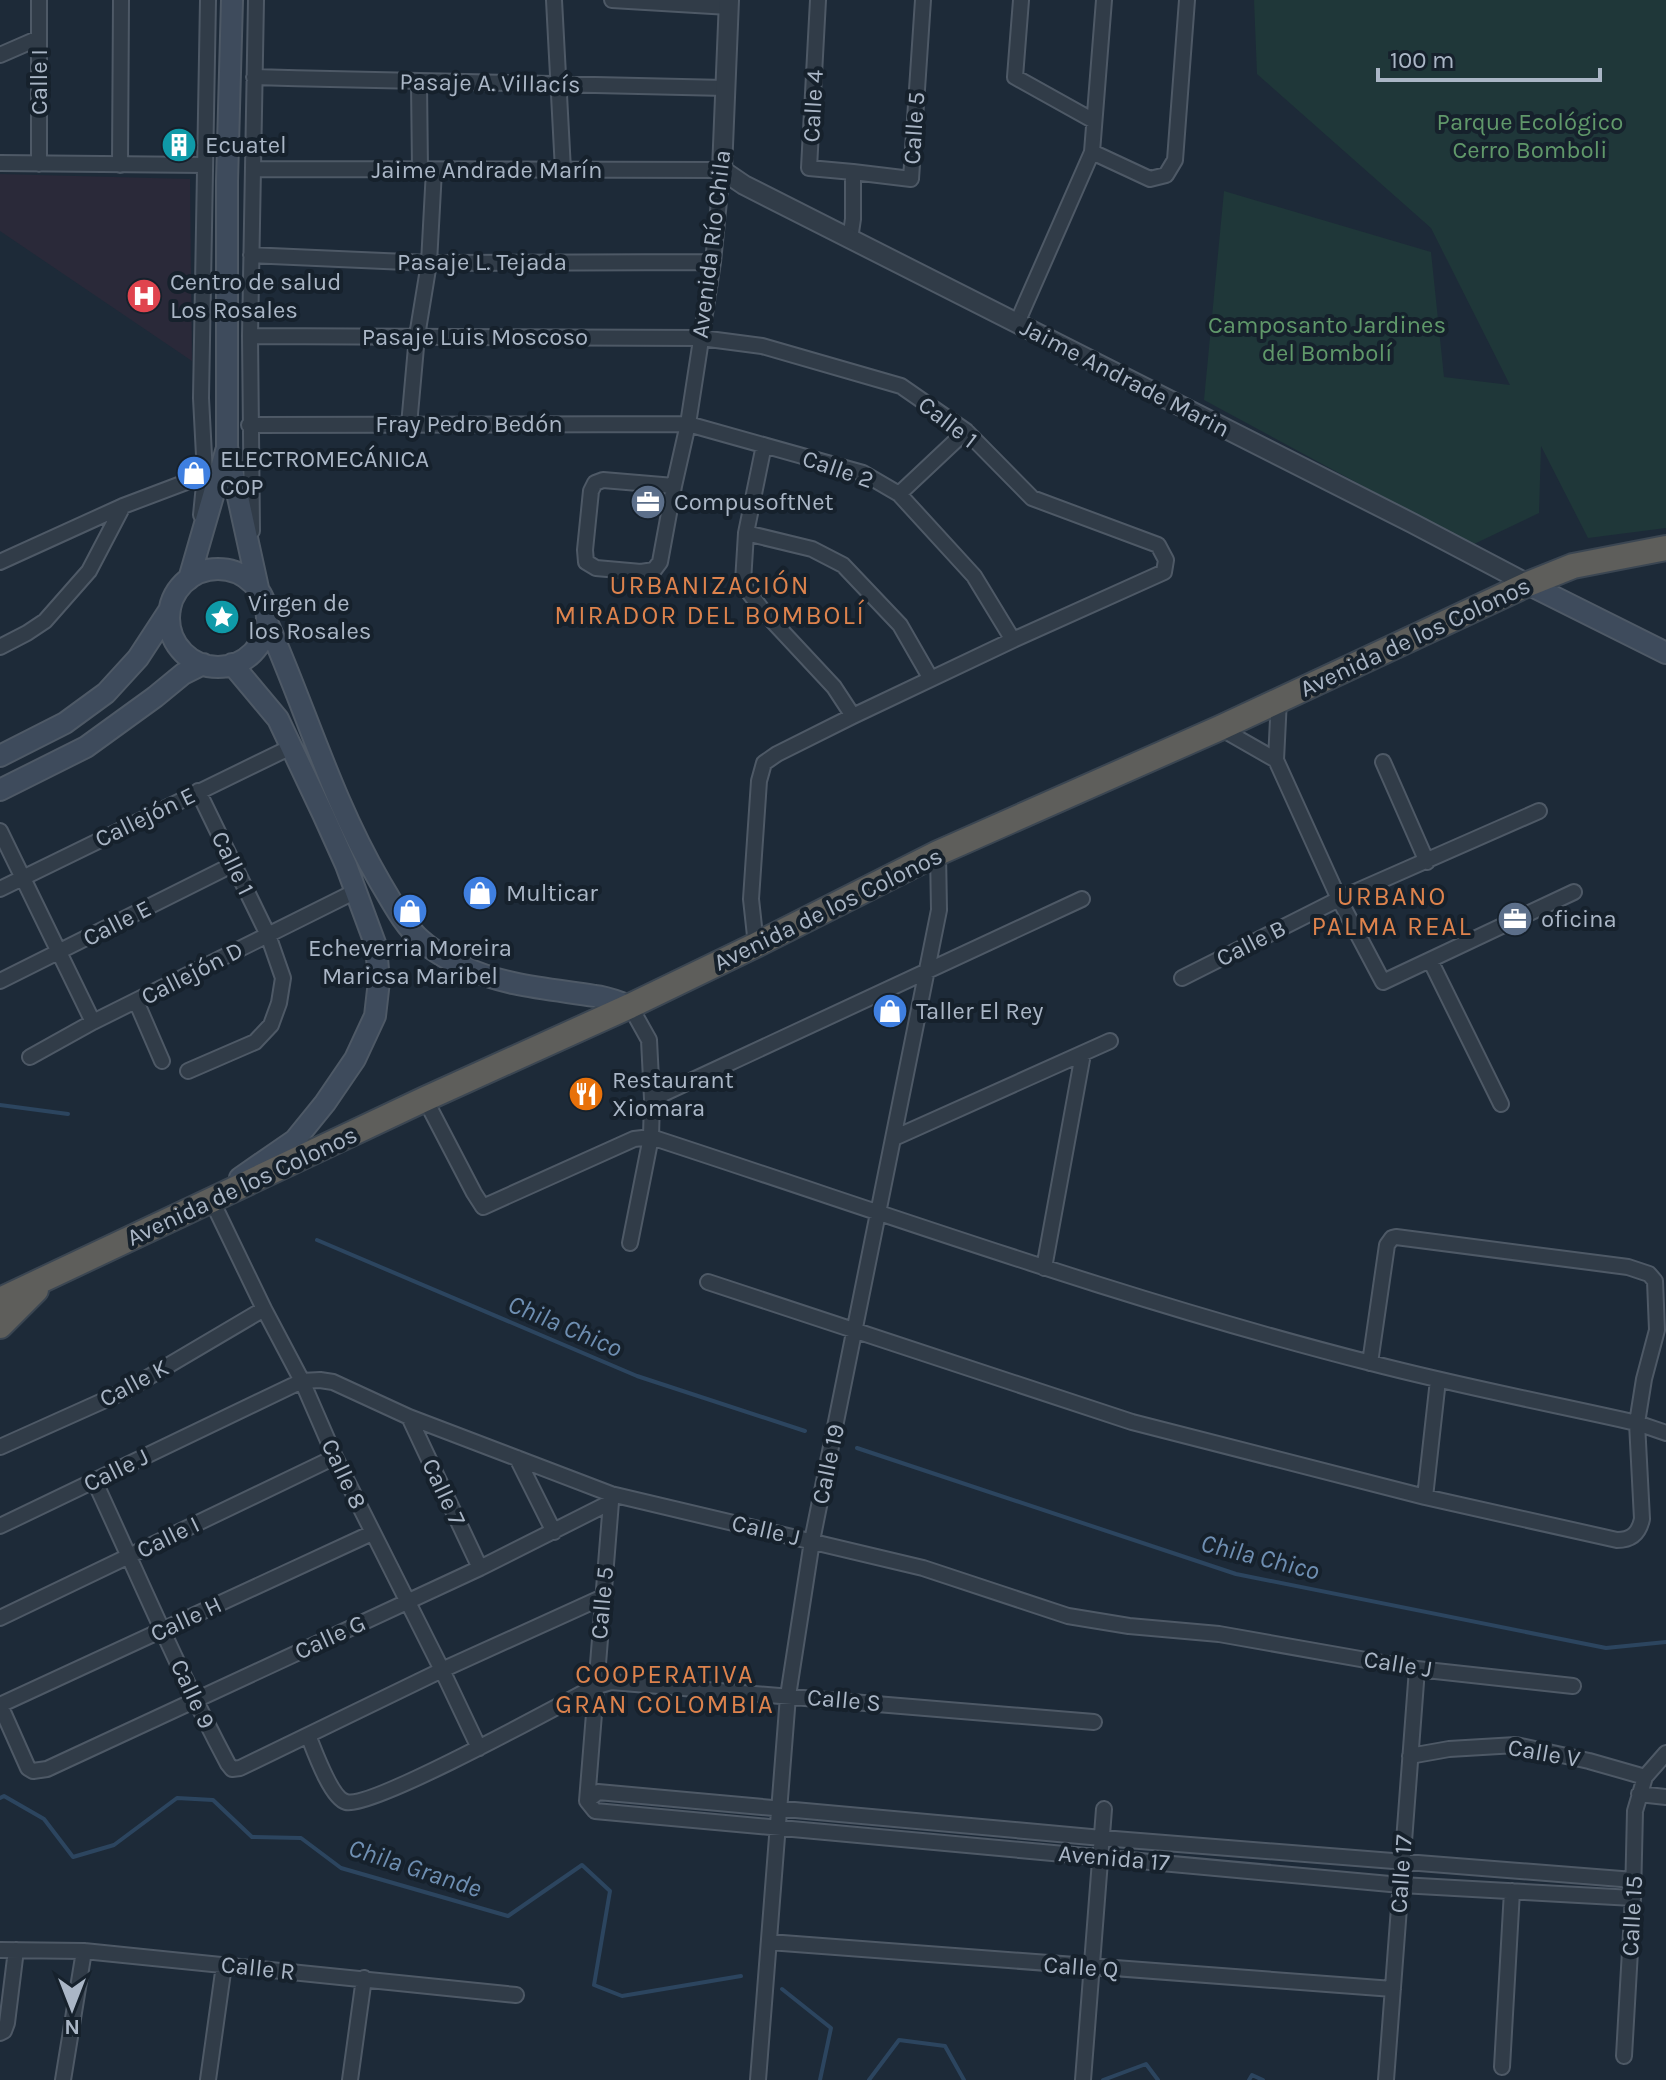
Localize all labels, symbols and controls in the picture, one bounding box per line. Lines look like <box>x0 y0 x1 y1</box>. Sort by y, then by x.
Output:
scale bar <box>1378 32 1600 82</box>
text: 100 m <box>1390 46 1455 74</box>
street label: Calle I <box>25 49 53 115</box>
street label: Pasaje A. Villacís <box>399 67 581 99</box>
street label: Calle 4 <box>797 69 829 143</box>
street label: Calle 5 <box>897 91 931 165</box>
park label: Parque Ecológico Cerro Bomboli <box>1437 108 1623 164</box>
building icon: Ecuatel <box>160 126 198 164</box>
place label: Ecuatel <box>205 131 287 159</box>
street label: Avenida Río Chila <box>686 148 736 340</box>
street label: Jaime Andrade Marín <box>371 156 603 184</box>
street label: Pasaje L. Tejada <box>397 248 567 276</box>
place label: Centro de salud Los Rosales <box>170 268 342 324</box>
hospital icon: Centro de salud Los Rosales <box>125 277 163 315</box>
park label: Camposanto Jardines del Bombolí <box>1208 311 1446 367</box>
street label: Jaime Andrade Marin <box>1016 313 1234 443</box>
street label: Pasaje Luis Moscoso <box>362 323 588 351</box>
street label: Calle 1 <box>913 390 983 454</box>
street label: Fray Pedro Bedón <box>375 410 563 438</box>
place label: ELECTROMECÁNICA COP <box>220 444 429 501</box>
street label: Calle 2 <box>799 444 877 494</box>
shop icon: ELECTROMECÁNICA COP <box>175 454 213 492</box>
office icon: CompusoftNet <box>629 483 667 521</box>
place label: CompusoftNet <box>674 488 834 516</box>
district label: URBANIZACIÓN MIRADOR DEL BOMBOLÍ <box>554 569 866 631</box>
street label: Avenida de los Colonos <box>1295 571 1535 703</box>
place label: Virgen de los Rosales <box>248 589 371 645</box>
place icon: Virgen de los Rosales <box>203 598 241 636</box>
street label: Callejón E <box>90 781 200 853</box>
street label: Calle 1 <box>206 827 260 899</box>
street label: Avenida de los Colonos <box>709 841 947 977</box>
shop icon: Multicar <box>461 874 499 912</box>
place label: Multicar <box>506 879 598 907</box>
district label: URBANO PALMA REAL <box>1311 881 1473 942</box>
shop icon: Echeverria Moreira Maricsa Maribel <box>391 892 429 930</box>
street label: Calle E <box>78 894 156 952</box>
office icon: oficina <box>1496 900 1534 938</box>
place label: oficina <box>1541 905 1617 933</box>
street label: Calle B <box>1212 914 1290 972</box>
place label: Echeverria Moreira Maricsa Maribel <box>308 934 512 990</box>
street label: Callejón D <box>136 935 248 1011</box>
shop icon: Taller El Rey <box>871 992 909 1030</box>
place label: Taller El Rey <box>916 997 1043 1025</box>
place label: Restaurant Xiomara <box>612 1066 734 1122</box>
restaurant icon: Restaurant Xiomara <box>567 1075 605 1113</box>
street label: Avenida de los Colonos <box>122 1120 362 1252</box>
water label: Chila Chico <box>503 1288 627 1364</box>
street label: Calle K <box>95 1353 174 1413</box>
street label: Calle 19 <box>806 1421 850 1507</box>
street label: Calle 8 <box>316 1434 372 1514</box>
street label: Calle J <box>79 1442 153 1498</box>
street label: Calle 7 <box>416 1454 472 1530</box>
street label: Calle J <box>729 1509 803 1551</box>
street label: Calle I <box>132 1510 204 1564</box>
water label: Chila Chico <box>1198 1527 1323 1587</box>
street label: Calle 5 <box>585 1565 619 1641</box>
street label: Calle H <box>146 1590 226 1648</box>
street label: Calle G <box>290 1608 370 1666</box>
street label: Calle J <box>1362 1645 1434 1683</box>
street label: Calle 9 <box>165 1655 221 1733</box>
district label: COOPERATIVA GRAN COLOMBIA <box>555 1659 775 1720</box>
street label: Calle S <box>806 1683 882 1717</box>
street label: Calle V <box>1506 1733 1583 1773</box>
water label: Chila Grande <box>345 1832 485 1904</box>
street label: Calle 17 <box>1384 1834 1418 1914</box>
street label: Avenida 17 <box>1057 1839 1171 1877</box>
street label: Calle 15 <box>1616 1875 1648 1957</box>
street label: Calle R <box>220 1950 296 1986</box>
street label: Calle Q <box>1043 1950 1119 1984</box>
north arrow <box>32 1968 112 2048</box>
text: N <box>64 2014 80 2040</box>

